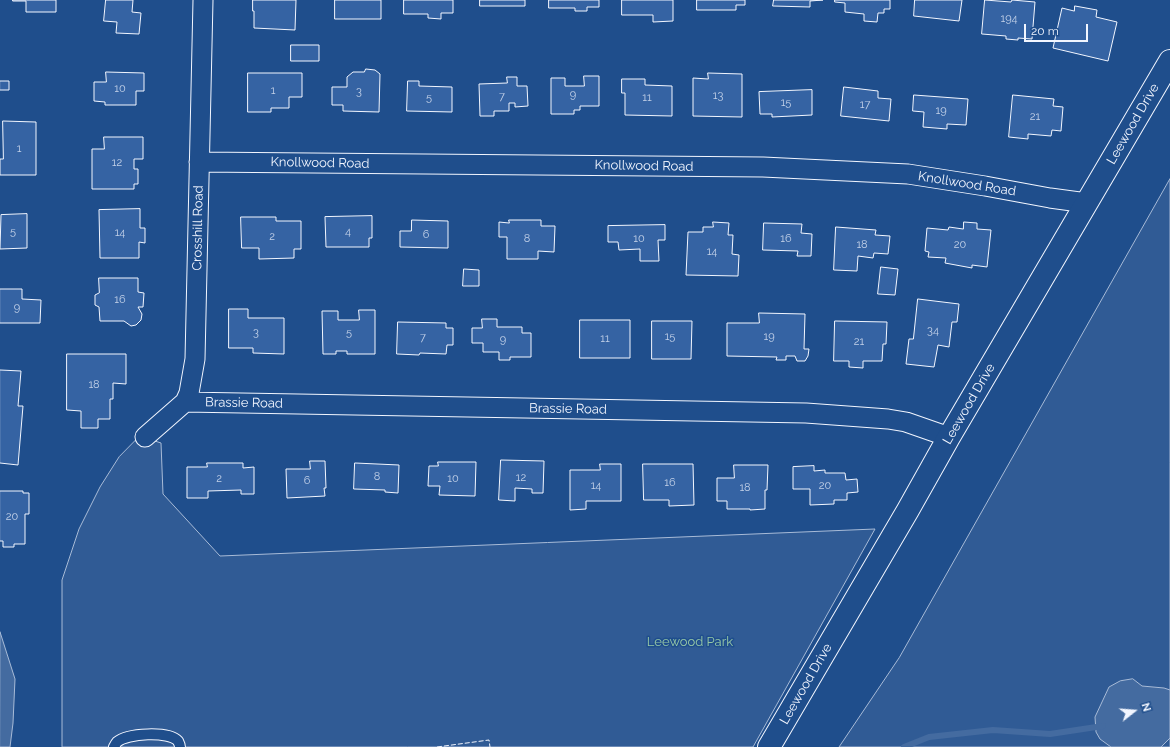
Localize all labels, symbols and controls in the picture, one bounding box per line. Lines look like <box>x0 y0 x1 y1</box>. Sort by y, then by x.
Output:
house number: 194 <box>1000 12 1018 26</box>
scale bar <box>1026 16 1090 42</box>
text: 20 m <box>1031 24 1059 38</box>
street label: Leewood Drive <box>1104 81 1162 167</box>
house number: 10 <box>114 82 126 96</box>
house number: 1 <box>271 84 275 98</box>
house number: 3 <box>356 85 362 99</box>
house number: 9 <box>570 88 576 102</box>
house number: 13 <box>713 89 723 103</box>
house number: 7 <box>499 90 505 104</box>
house number: 5 <box>426 91 432 105</box>
house number: 11 <box>642 91 652 105</box>
house number: 15 <box>781 96 791 110</box>
house number: 17 <box>860 98 870 112</box>
house number: 19 <box>935 104 947 118</box>
house number: 21 <box>1030 110 1040 124</box>
house number: 1 <box>17 142 21 156</box>
street label: Knollwood Road <box>270 154 370 172</box>
house number: 12 <box>112 156 122 170</box>
street label: Knollwood Road <box>594 157 694 175</box>
street label: Knollwood Road <box>917 169 1017 199</box>
street label: Crosshill Road <box>189 185 207 271</box>
house number: 5 <box>10 225 16 239</box>
house number: 4 <box>345 225 351 239</box>
house number: 14 <box>115 226 125 240</box>
house number: 6 <box>423 228 429 242</box>
house number: 2 <box>269 230 275 244</box>
house number: 8 <box>524 232 530 246</box>
house number: 10 <box>633 232 645 246</box>
house number: 16 <box>780 232 792 246</box>
house number: 18 <box>856 238 868 252</box>
house number: 20 <box>954 238 966 252</box>
house number: 14 <box>707 245 717 259</box>
house number: 16 <box>114 293 126 307</box>
house number: 9 <box>14 301 20 315</box>
house number: 34 <box>927 324 939 338</box>
house number: 3 <box>253 326 259 340</box>
house number: 5 <box>346 326 352 340</box>
house number: 15 <box>665 330 675 344</box>
house number: 19 <box>763 330 775 344</box>
house number: 7 <box>420 331 426 345</box>
house number: 11 <box>600 332 610 346</box>
house number: 9 <box>500 333 506 347</box>
house number: 21 <box>854 335 864 349</box>
street label: Leewood Drive <box>940 361 998 447</box>
house number: 18 <box>88 378 100 392</box>
street label: Brassie Road <box>205 395 283 411</box>
street label: Brassie Road <box>529 401 607 417</box>
house number: 8 <box>374 470 380 484</box>
house number: 12 <box>516 471 526 485</box>
house number: 2 <box>216 472 222 486</box>
house number: 10 <box>447 472 459 486</box>
house number: 6 <box>304 474 310 488</box>
house number: 16 <box>664 476 676 490</box>
house number: 14 <box>591 479 601 493</box>
house number: 20 <box>819 479 831 493</box>
house number: 18 <box>739 481 751 495</box>
house number: 20 <box>6 510 18 524</box>
park label: Leewood Park <box>647 634 733 650</box>
street label: Leewood Drive <box>777 641 835 727</box>
north arrow <box>1114 691 1154 731</box>
text: N <box>1139 701 1153 713</box>

